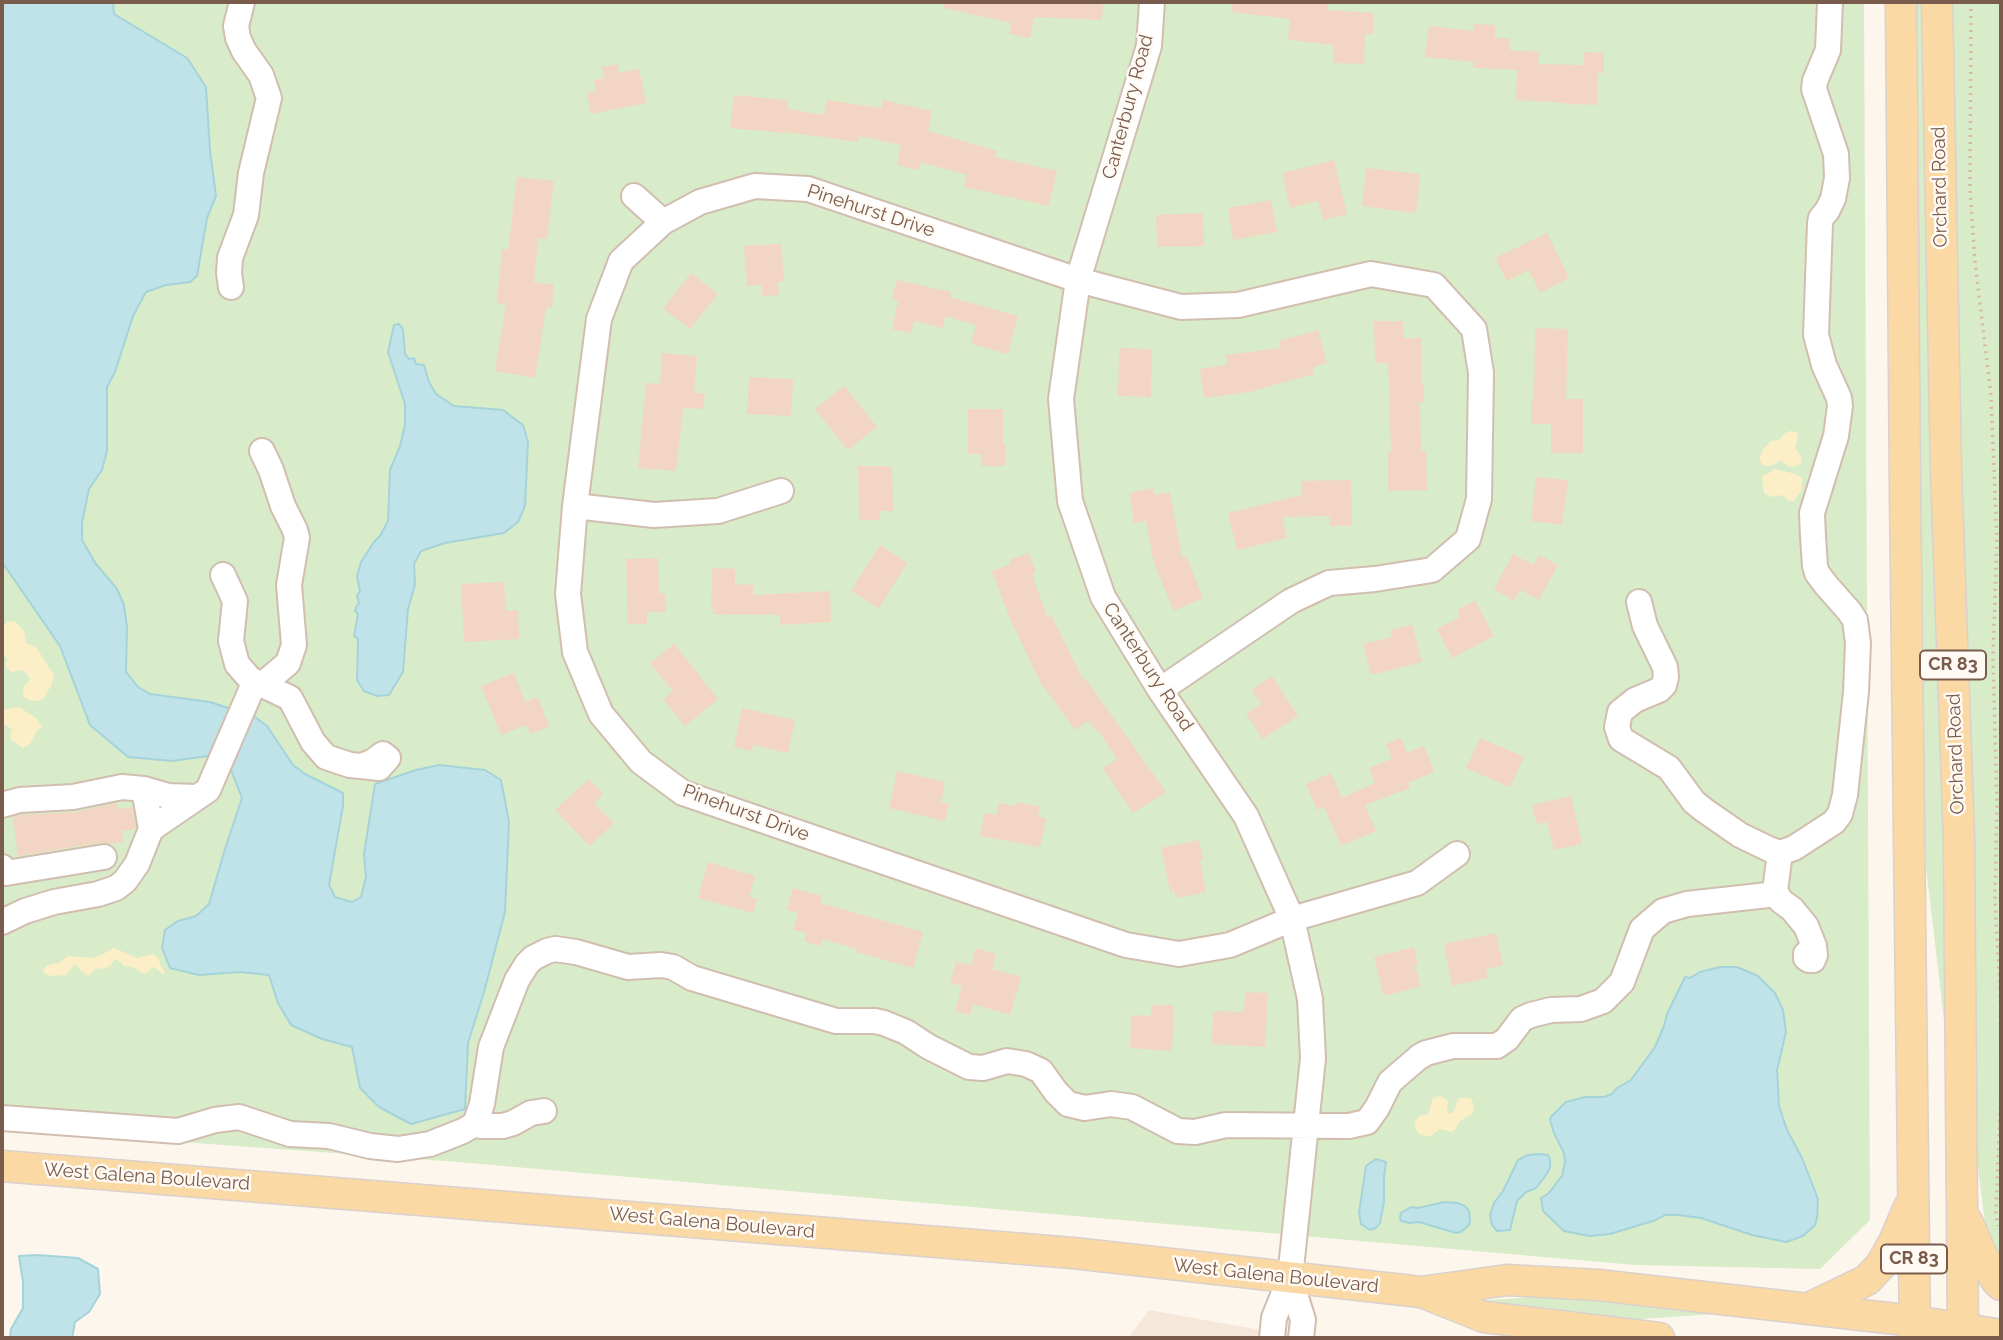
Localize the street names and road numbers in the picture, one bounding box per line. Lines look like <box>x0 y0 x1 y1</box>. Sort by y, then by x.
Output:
street label: Canterbury Road <box>1098 32 1158 182</box>
street label: Orchard Road <box>1928 126 1952 248</box>
street label: Pinehurst Drive <box>804 180 938 242</box>
street label: Canterbury Road <box>1098 598 1198 736</box>
road number: CR 83 <box>1920 650 1986 680</box>
street label: Orchard Road <box>1942 693 1970 815</box>
street label: Pinehurst Drive <box>680 780 812 846</box>
street label: West Galena Boulevard <box>43 1158 251 1196</box>
street label: West Galena Boulevard <box>608 1203 816 1243</box>
road number: CR 83 <box>1881 1244 1947 1274</box>
street label: West Galena Boulevard <box>1172 1254 1380 1298</box>

